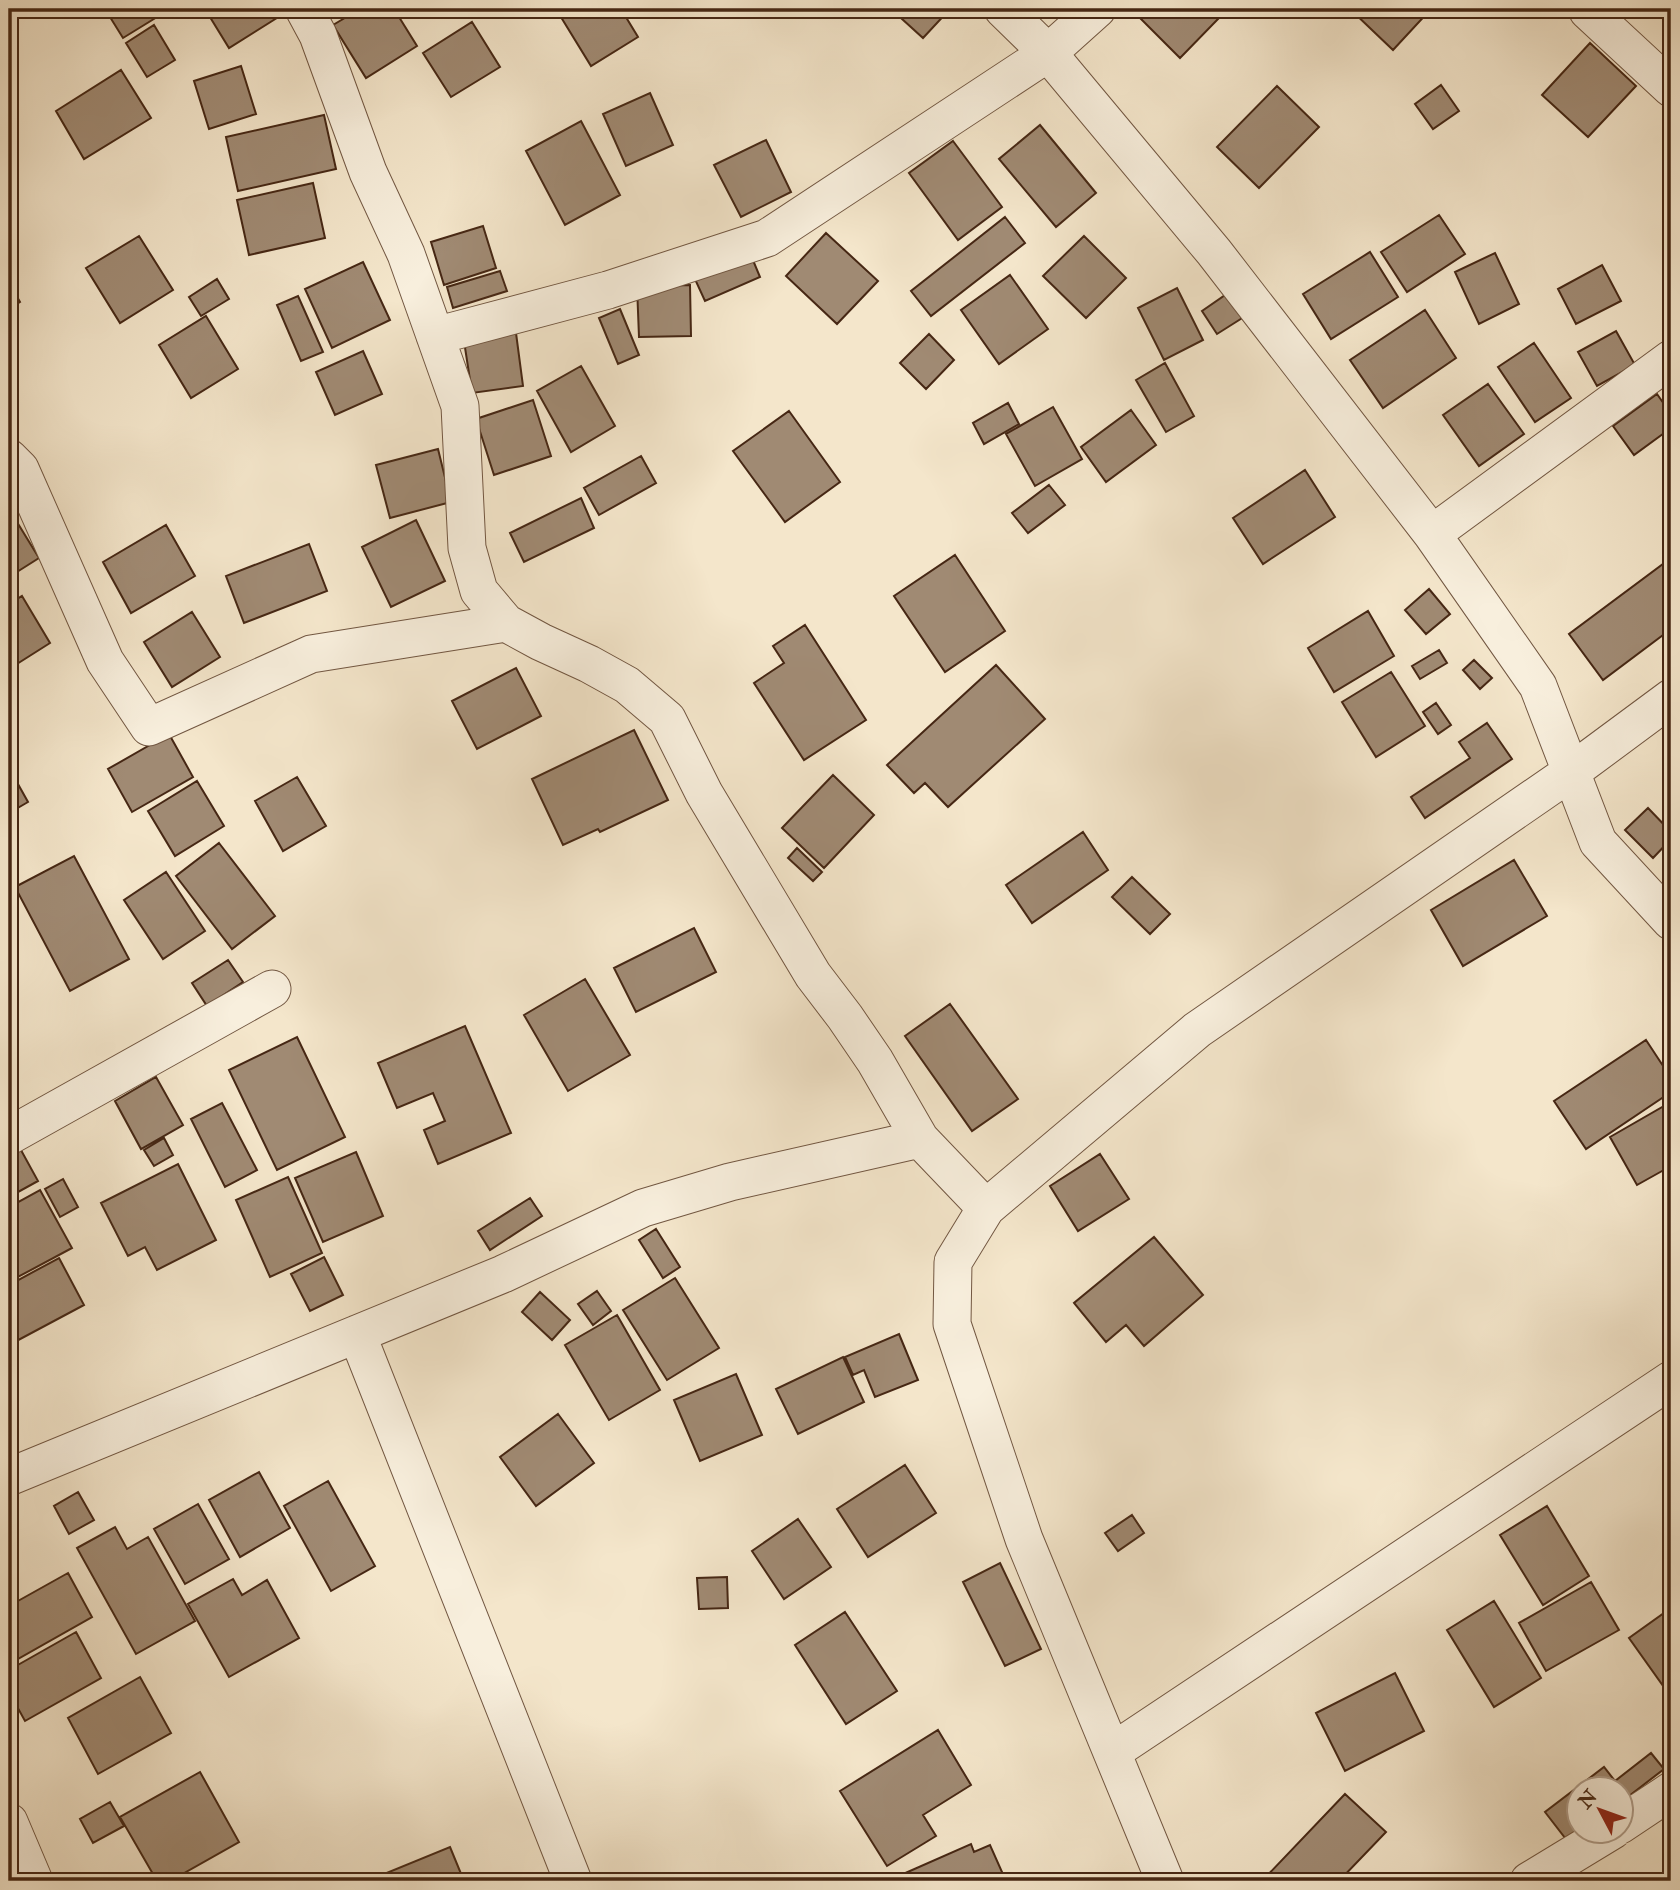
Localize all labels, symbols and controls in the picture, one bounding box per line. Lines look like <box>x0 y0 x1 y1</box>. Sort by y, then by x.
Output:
north arrow <box>1564 1774 1634 1844</box>
text: N <box>1573 1784 1603 1815</box>

